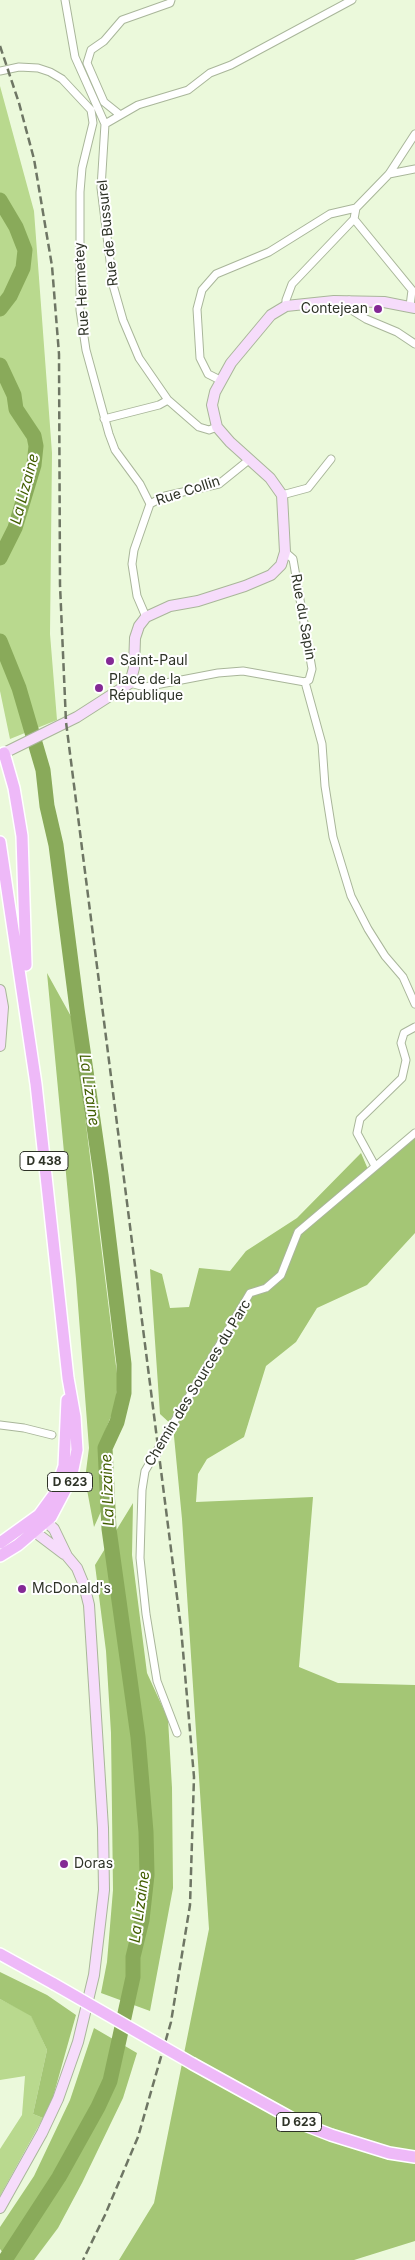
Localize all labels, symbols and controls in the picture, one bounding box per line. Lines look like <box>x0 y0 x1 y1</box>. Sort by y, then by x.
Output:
street label: Rue de Bussurel <box>94 179 122 287</box>
street label: Rue Hermetey <box>71 242 93 336</box>
place label: Contejean <box>301 301 368 317</box>
marker: Contejean <box>372 303 384 315</box>
water label: La Lizaine <box>7 452 43 526</box>
street label: Rue Collin <box>154 473 222 509</box>
street label: Rue du Sapin <box>287 573 319 661</box>
place label: Saint-Paul <box>120 653 188 669</box>
marker: Saint-Paul <box>104 655 116 667</box>
place label: Place de la République <box>109 672 183 704</box>
marker: Place de la République <box>93 682 105 694</box>
water label: La Lizaine <box>75 1053 103 1127</box>
road number: D 438 <box>20 1152 68 1170</box>
street label: Chemin des Sources du Parc <box>142 1297 254 1469</box>
water label: La Lizaine <box>98 1453 118 1527</box>
road number: D 623 <box>48 1472 92 1491</box>
place label: McDonald's <box>32 1581 111 1597</box>
marker: McDonald's <box>16 1583 28 1595</box>
place label: Doras <box>74 1856 113 1872</box>
marker: Doras <box>58 1858 70 1870</box>
water label: La Lizaine <box>126 1870 154 1944</box>
road number: D 623 <box>276 2112 322 2132</box>

